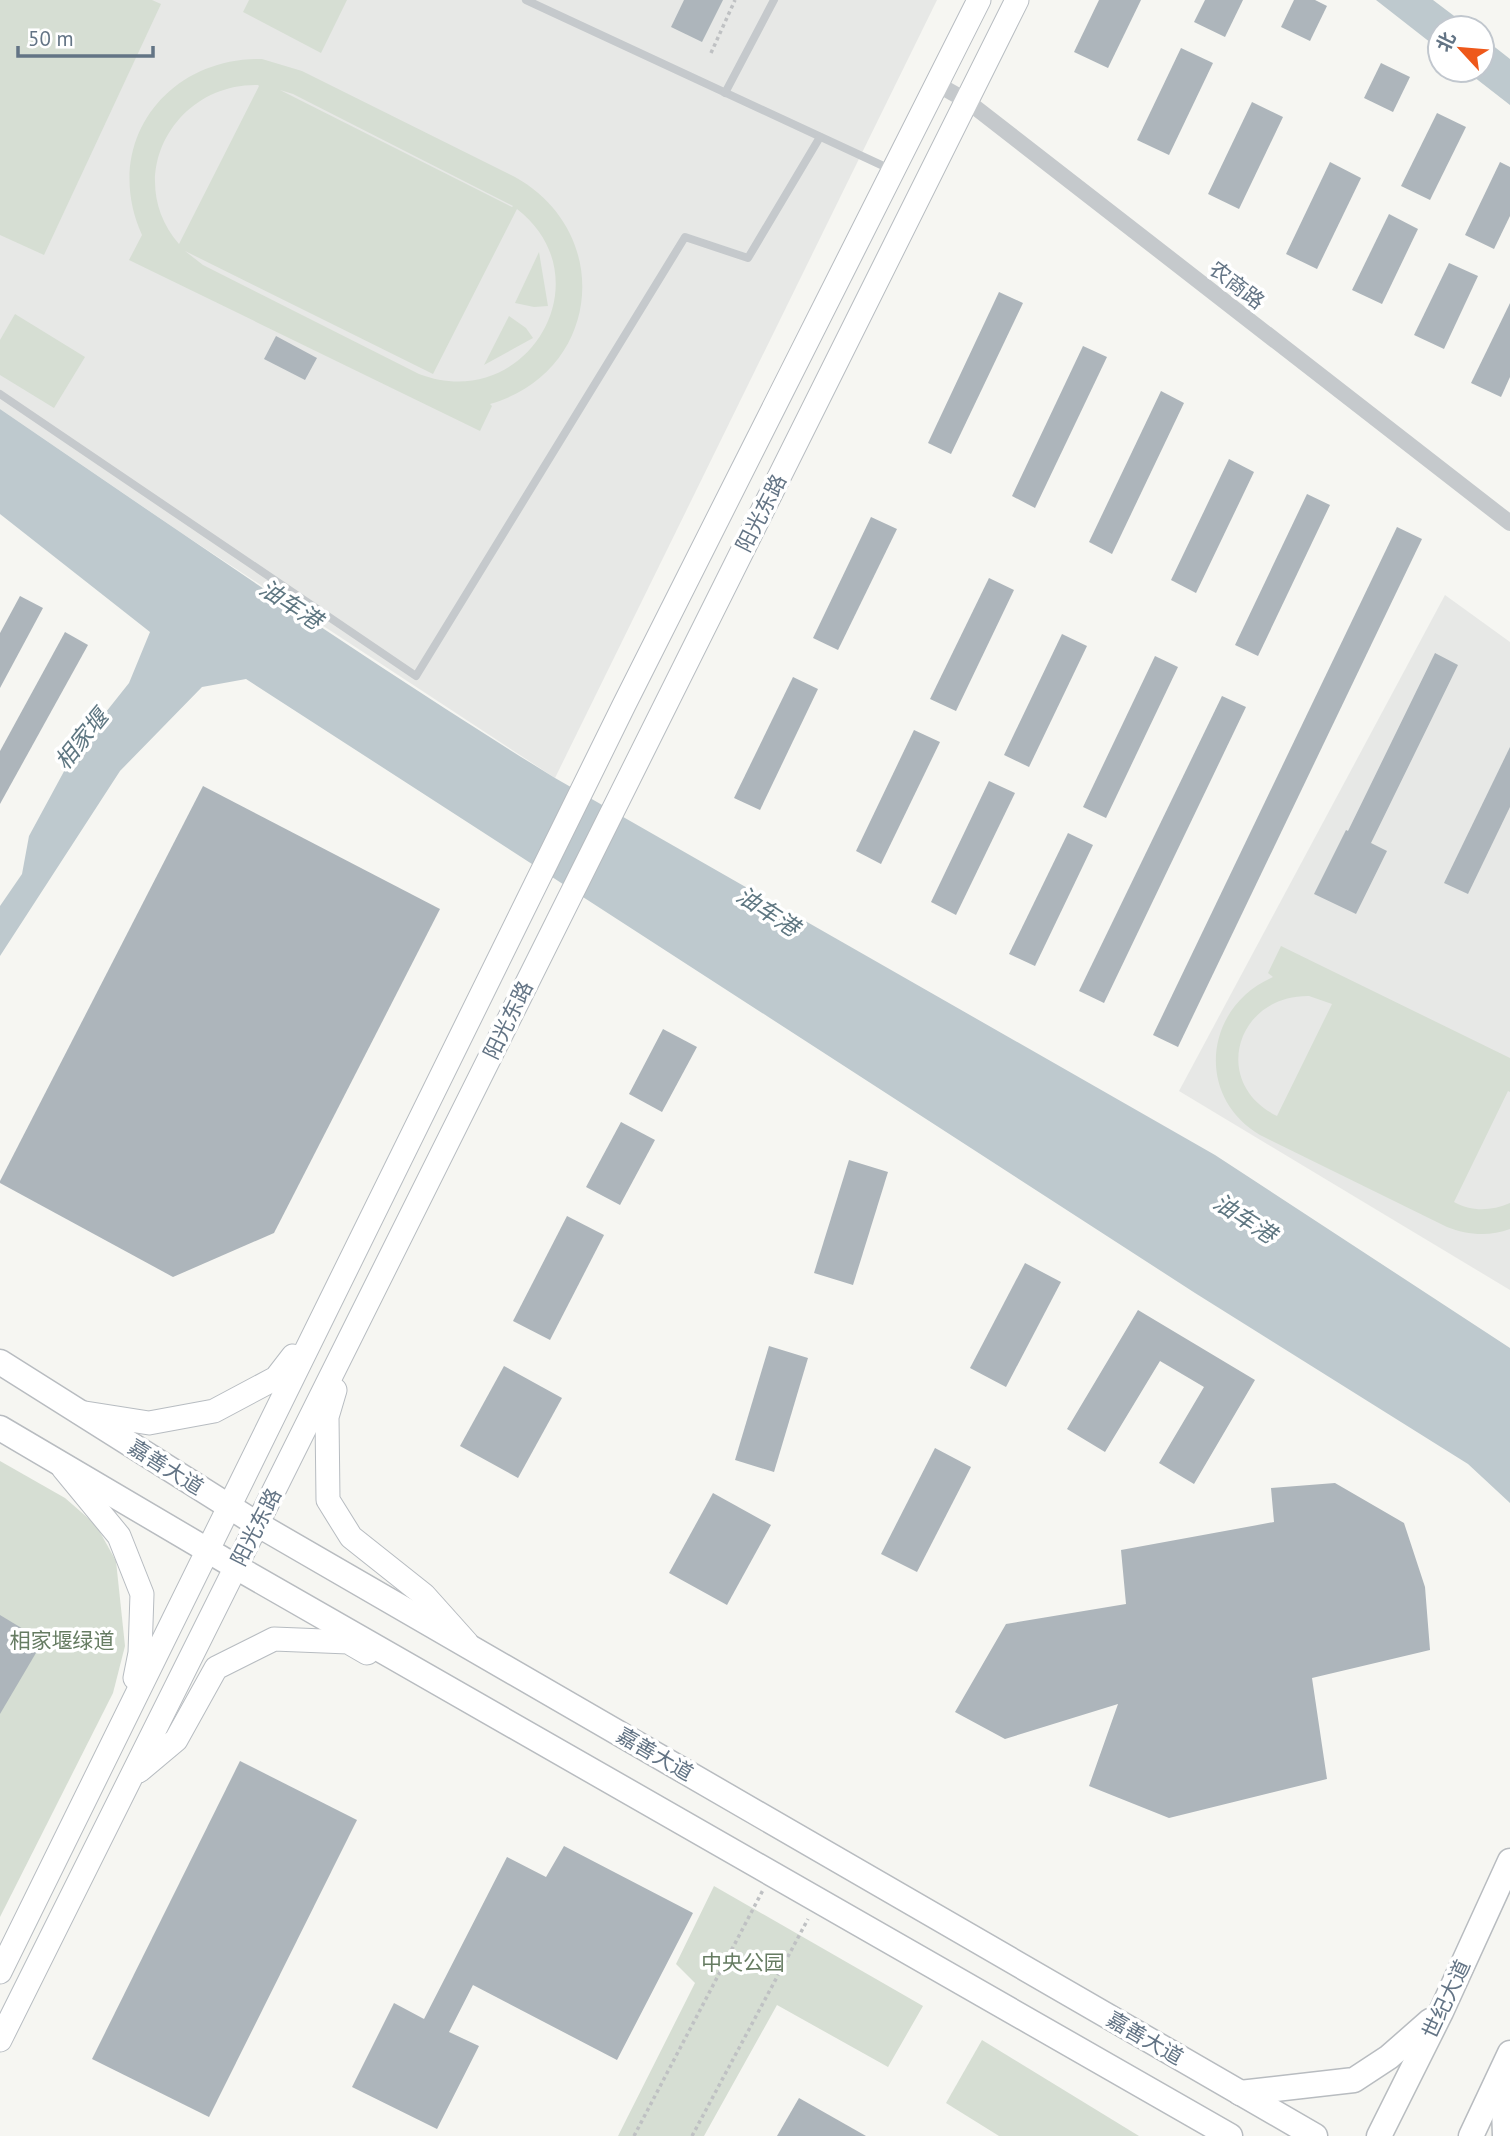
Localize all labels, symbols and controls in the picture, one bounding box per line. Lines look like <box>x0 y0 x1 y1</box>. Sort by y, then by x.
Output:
scale bar <box>18 14 152 58</box>
north arrow <box>1426 14 1496 84</box>
text: 50 m <box>28 25 74 52</box>
text: 北 <box>1431 28 1461 55</box>
street label: 农商路 <box>1204 255 1270 315</box>
street label: 阳光东路 <box>730 469 792 557</box>
water label: 油车港 <box>254 573 330 637</box>
water label: 相家堰 <box>48 700 116 775</box>
water label: 油车港 <box>731 880 807 944</box>
street label: 阳光东路 <box>477 976 539 1064</box>
water label: 油车港 <box>1208 1187 1284 1251</box>
street label: 嘉善大道 <box>123 1433 209 1501</box>
street label: 阳光东路 <box>225 1483 287 1571</box>
park label: 相家堰绿道 <box>10 1627 115 1654</box>
street label: 嘉善大道 <box>612 1721 698 1787</box>
park label: 中央公园 <box>701 1949 785 1976</box>
street label: 世纪大道 <box>1416 1955 1476 2043</box>
street label: 嘉善大道 <box>1102 2005 1188 2071</box>

